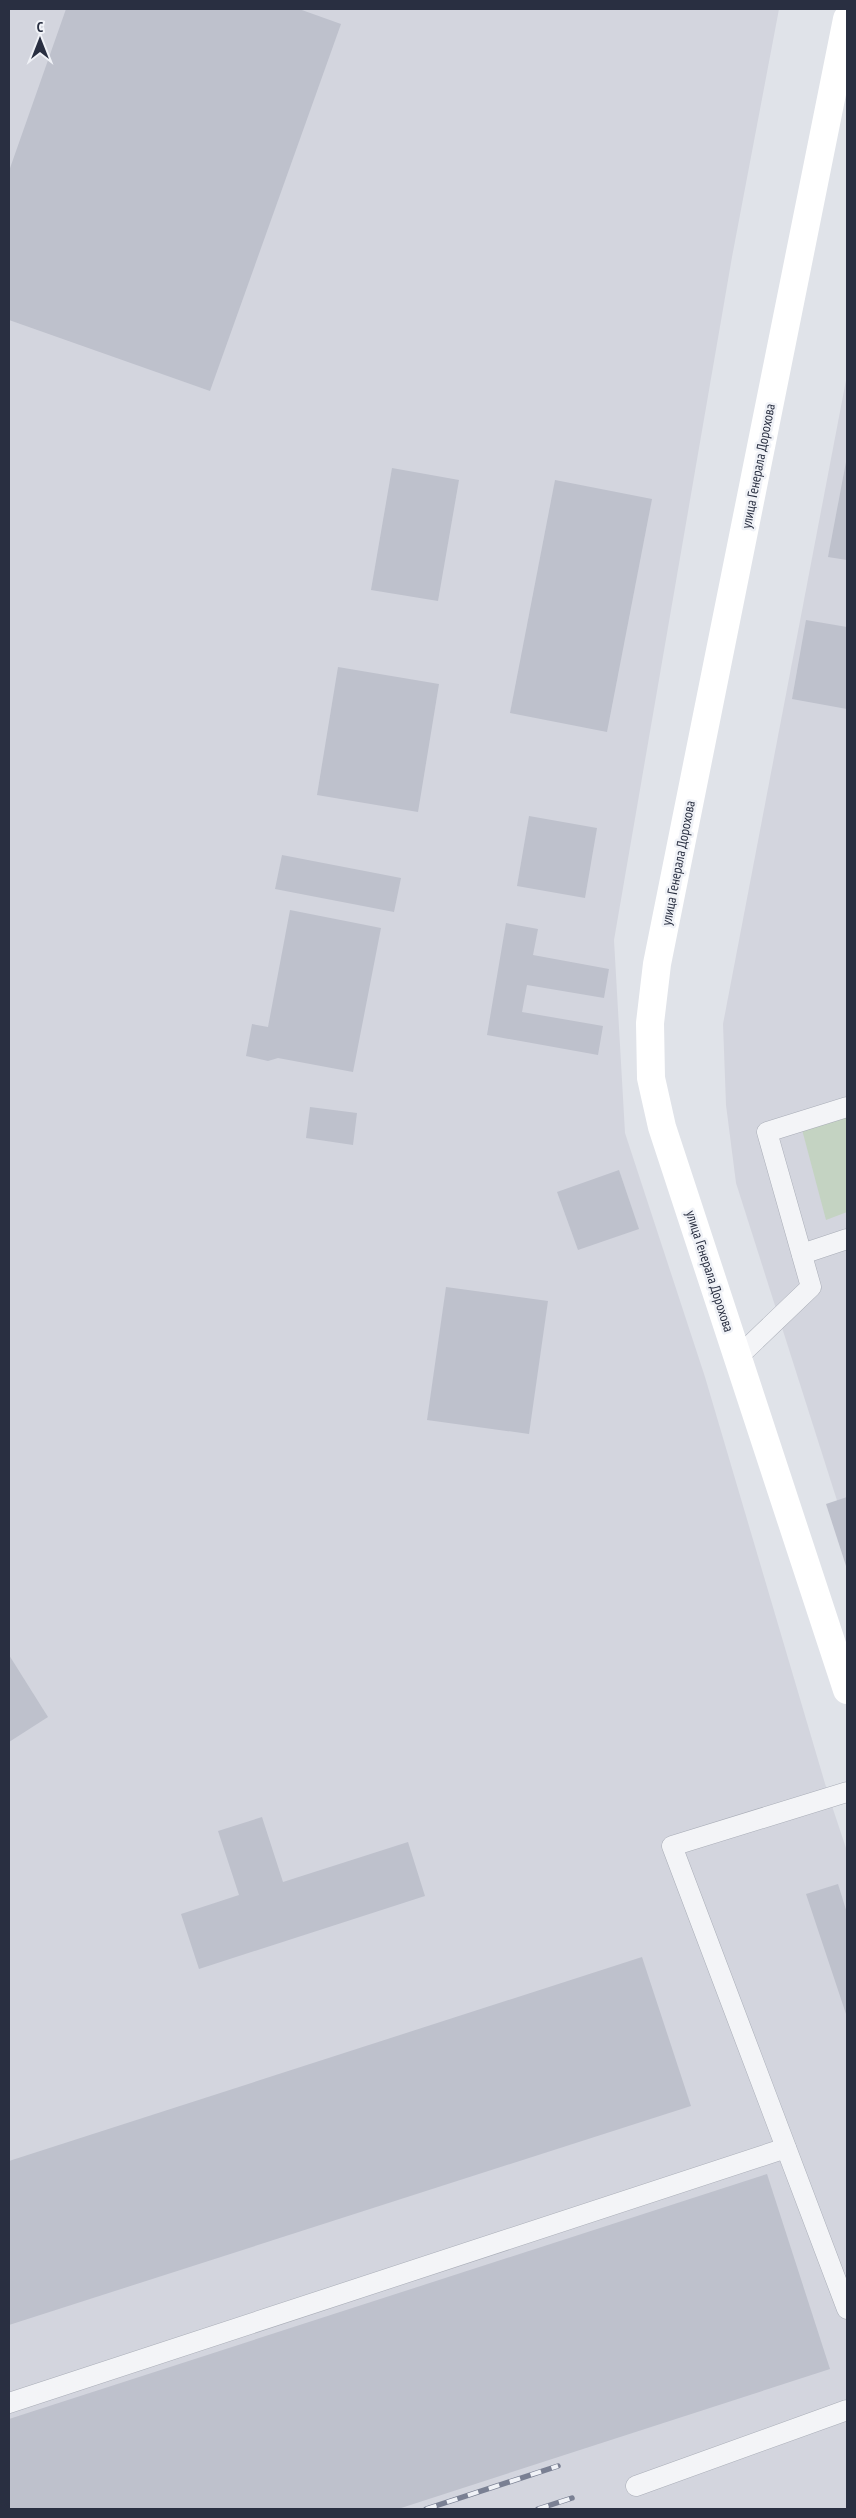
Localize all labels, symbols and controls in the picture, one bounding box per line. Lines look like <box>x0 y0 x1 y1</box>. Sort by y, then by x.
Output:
north arrow <box>15 15 65 65</box>
text: С <box>37 18 44 36</box>
street label: улица Генерала Дорохова <box>737 402 779 530</box>
street label: улица Генерала Дорохова <box>657 799 699 927</box>
street label: улица Генерала Дорохова <box>682 1208 738 1334</box>

